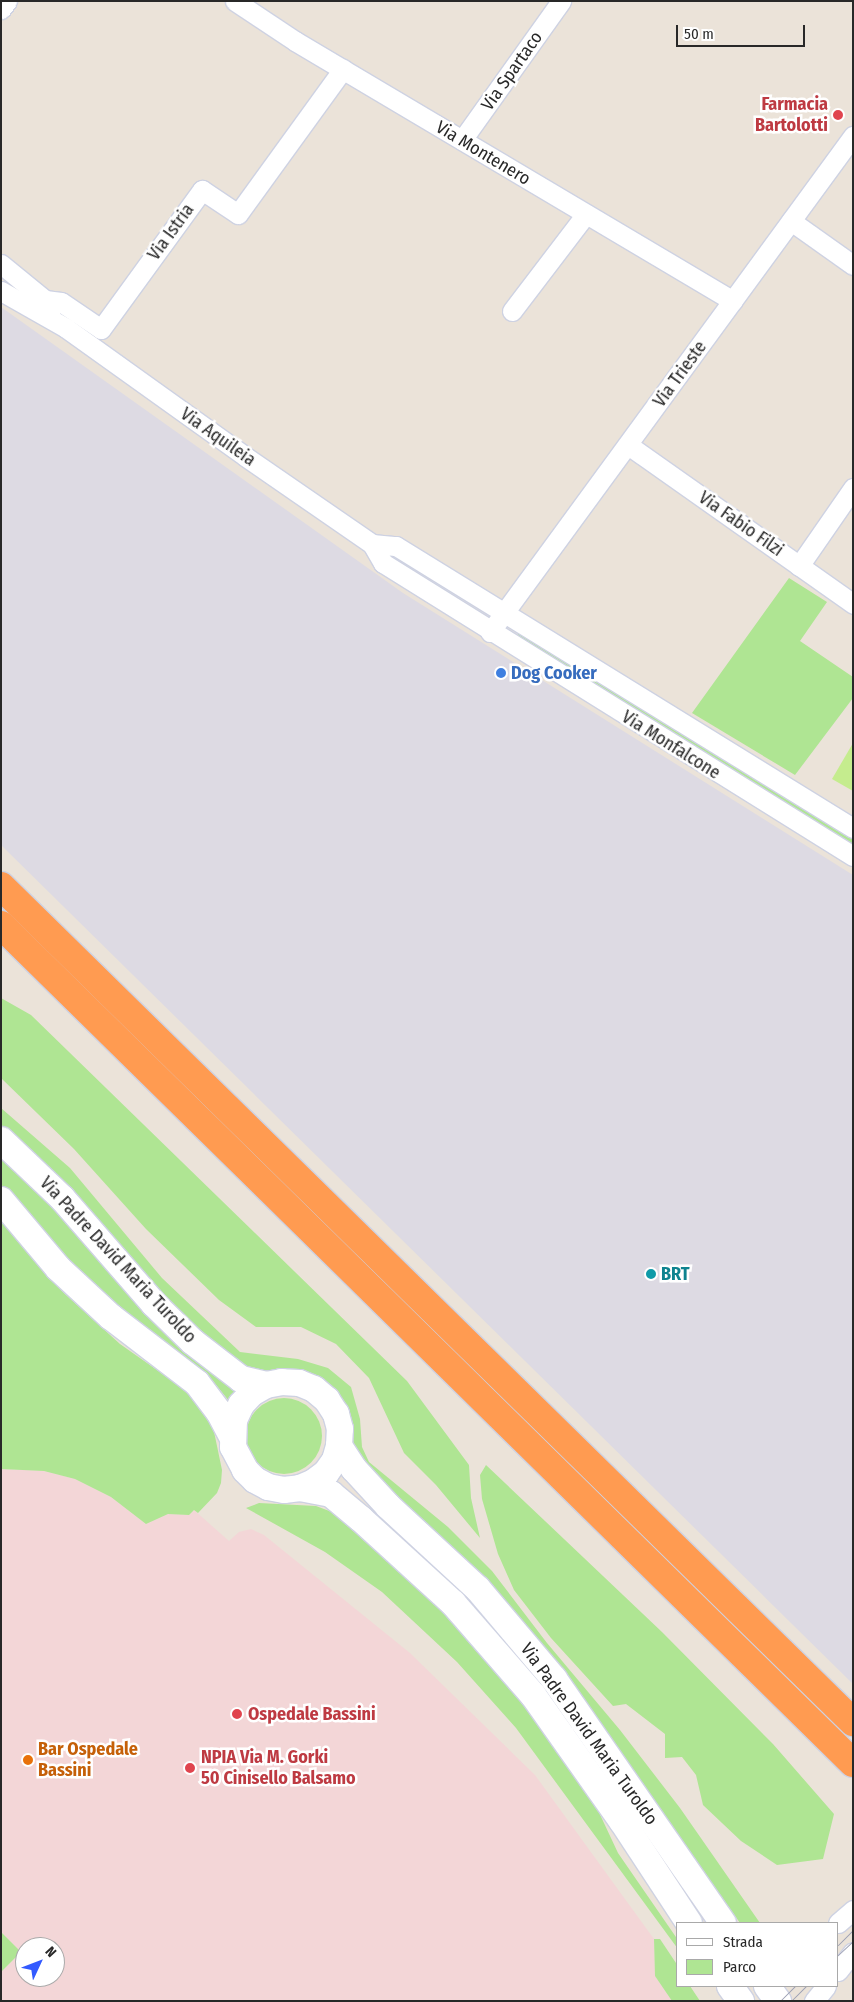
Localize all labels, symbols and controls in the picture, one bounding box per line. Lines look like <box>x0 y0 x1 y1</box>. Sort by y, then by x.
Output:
scale bar <box>679 15 808 47</box>
text: 50 m <box>684 25 714 43</box>
street label: Via Spartaco <box>477 27 547 115</box>
place label: Farmacia Bartolotti <box>755 94 828 136</box>
marker: Farmacia Bartolotti <box>832 109 844 121</box>
street label: Via Montenero <box>432 116 534 190</box>
street label: Via Istria <box>143 199 199 265</box>
street label: Via Trieste <box>649 337 711 411</box>
street label: Via Aquileia <box>176 403 260 471</box>
street label: Via Fabio Filzi <box>694 487 788 561</box>
place label: Dog Cooker <box>511 662 597 684</box>
marker: Dog Cooker <box>495 667 507 679</box>
street label: Via Monfalcone <box>618 706 724 784</box>
street label: Via Padre David Maria Turoldo <box>35 1172 201 1348</box>
place label: BRT <box>661 1263 690 1285</box>
marker: BRT <box>645 1268 657 1280</box>
street label: Via Padre David Maria Turoldo <box>516 1639 662 1829</box>
place label: Ospedale Bassini <box>248 1703 376 1725</box>
marker: Ospedale Bassini <box>230 1707 244 1721</box>
place label: Bar Ospedale Bassini <box>38 1739 138 1782</box>
place label: NPIA Via M. Gorki 50 Cinisello Balsamo <box>201 1747 356 1790</box>
marker: Bar Ospedale Bassini <box>22 1754 34 1766</box>
marker: NPIA Via M. Gorki 50 Cinisello Balsamo <box>183 1761 197 1775</box>
legend <box>676 1922 839 1987</box>
text: Strada <box>723 1933 763 1951</box>
north arrow <box>15 1937 65 1987</box>
text: N <box>42 1943 60 1961</box>
text: Parco <box>723 1958 756 1976</box>

